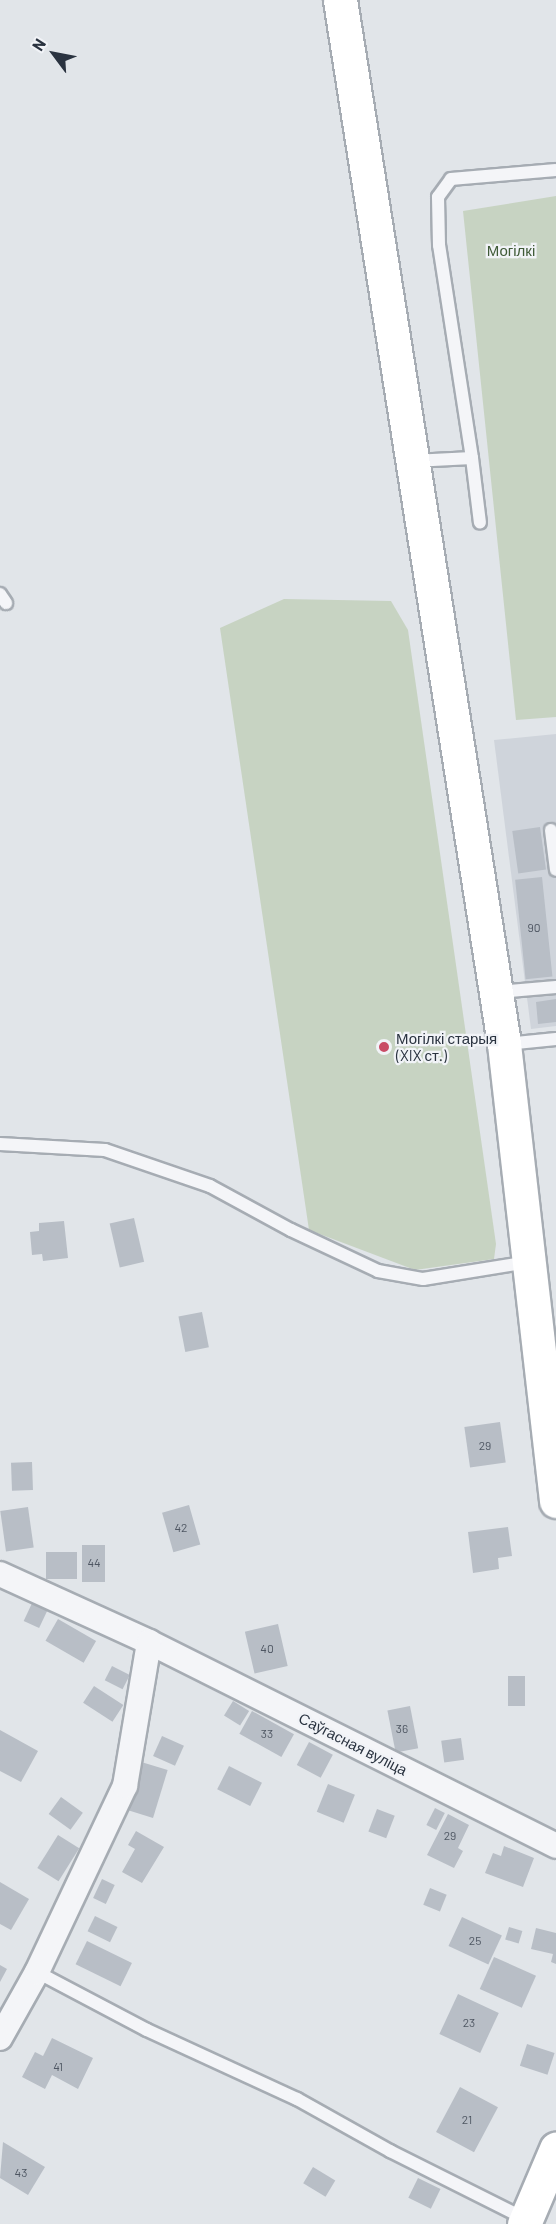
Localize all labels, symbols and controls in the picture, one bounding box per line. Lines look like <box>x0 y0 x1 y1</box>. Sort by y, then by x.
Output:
north arrow <box>24 24 84 84</box>
text: N <box>27 35 49 54</box>
park label: Могілкі <box>487 242 535 260</box>
house number: 90 <box>527 921 541 935</box>
place label: Могілкі старыя (XIX ст.) <box>396 1029 497 1064</box>
marker: Могілкі старыя (XIX ст.) <box>377 1040 391 1054</box>
house number: 29 <box>479 1439 491 1453</box>
house number: 42 <box>174 1521 188 1535</box>
house number: 44 <box>87 1556 101 1570</box>
house number: 40 <box>260 1642 274 1656</box>
street label: Саўгасная вуліца <box>296 1709 410 1779</box>
house number: 36 <box>396 1722 408 1736</box>
house number: 33 <box>261 1727 273 1741</box>
house number: 29 <box>444 1829 456 1843</box>
house number: 25 <box>469 1934 481 1948</box>
house number: 23 <box>463 2016 475 2030</box>
house number: 41 <box>53 2060 63 2074</box>
house number: 21 <box>462 2113 472 2127</box>
house number: 43 <box>15 2166 27 2180</box>

